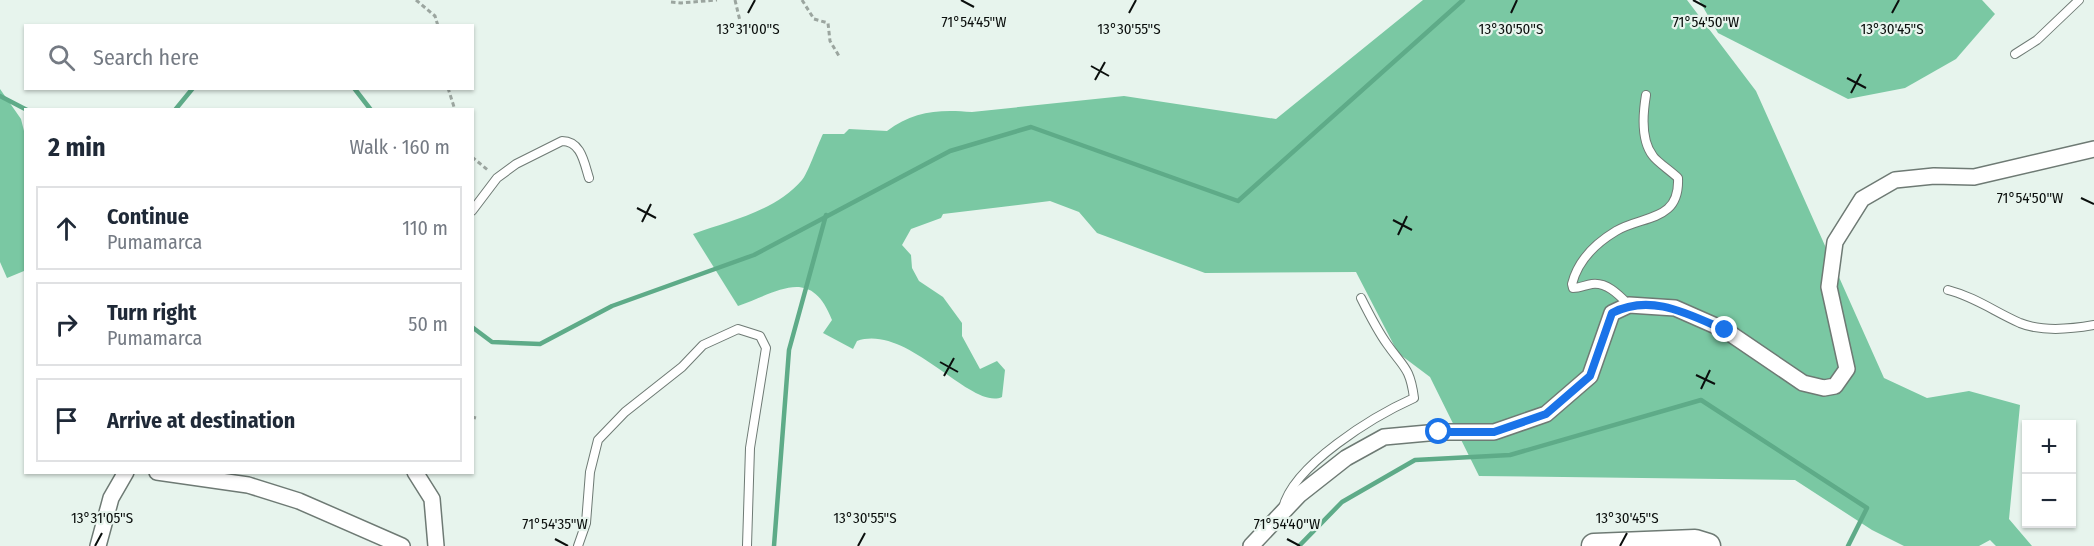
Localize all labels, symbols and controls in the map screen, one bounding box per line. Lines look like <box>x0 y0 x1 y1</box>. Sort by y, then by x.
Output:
text: 71°54'45"W <box>941 13 1007 31</box>
text: 71°54'50"W <box>1673 13 1739 31</box>
text: 13°31'00"S <box>716 20 780 38</box>
text: 13°30'55"S <box>1097 20 1161 38</box>
text: 13°30'50"S <box>1479 20 1543 38</box>
text: 13°30'45"S <box>1860 20 1924 38</box>
search box <box>24 24 474 90</box>
icon: search <box>45 41 78 74</box>
text: Search here <box>93 44 199 71</box>
text: 2 min <box>48 132 106 163</box>
text: Walk · 160 m <box>350 135 450 159</box>
text: 71°54'50"W <box>1997 189 2063 207</box>
text: Continue <box>107 203 189 230</box>
icon: ahead <box>50 212 83 245</box>
text: 110 m <box>402 216 448 240</box>
text: Pumamarca <box>107 230 202 254</box>
text: Turn right <box>107 299 196 326</box>
icon: right <box>50 308 83 341</box>
text: 50 m <box>408 312 448 336</box>
route end <box>1711 316 1737 342</box>
text: Pumamarca <box>107 326 202 350</box>
icon: arrive <box>50 404 83 437</box>
text: Arrive at destination <box>107 407 295 434</box>
route start <box>1425 418 1451 444</box>
map controls <box>2022 420 2076 528</box>
button: + <box>2022 420 2076 474</box>
button: − <box>2022 474 2076 528</box>
text: 13°31'05"S <box>71 509 133 527</box>
text: 13°30'55"S <box>833 509 897 527</box>
text: 13°30'45"S <box>1595 509 1659 527</box>
text: 71°54'35"W <box>522 515 588 533</box>
text: 71°54'40"W <box>1254 515 1320 533</box>

